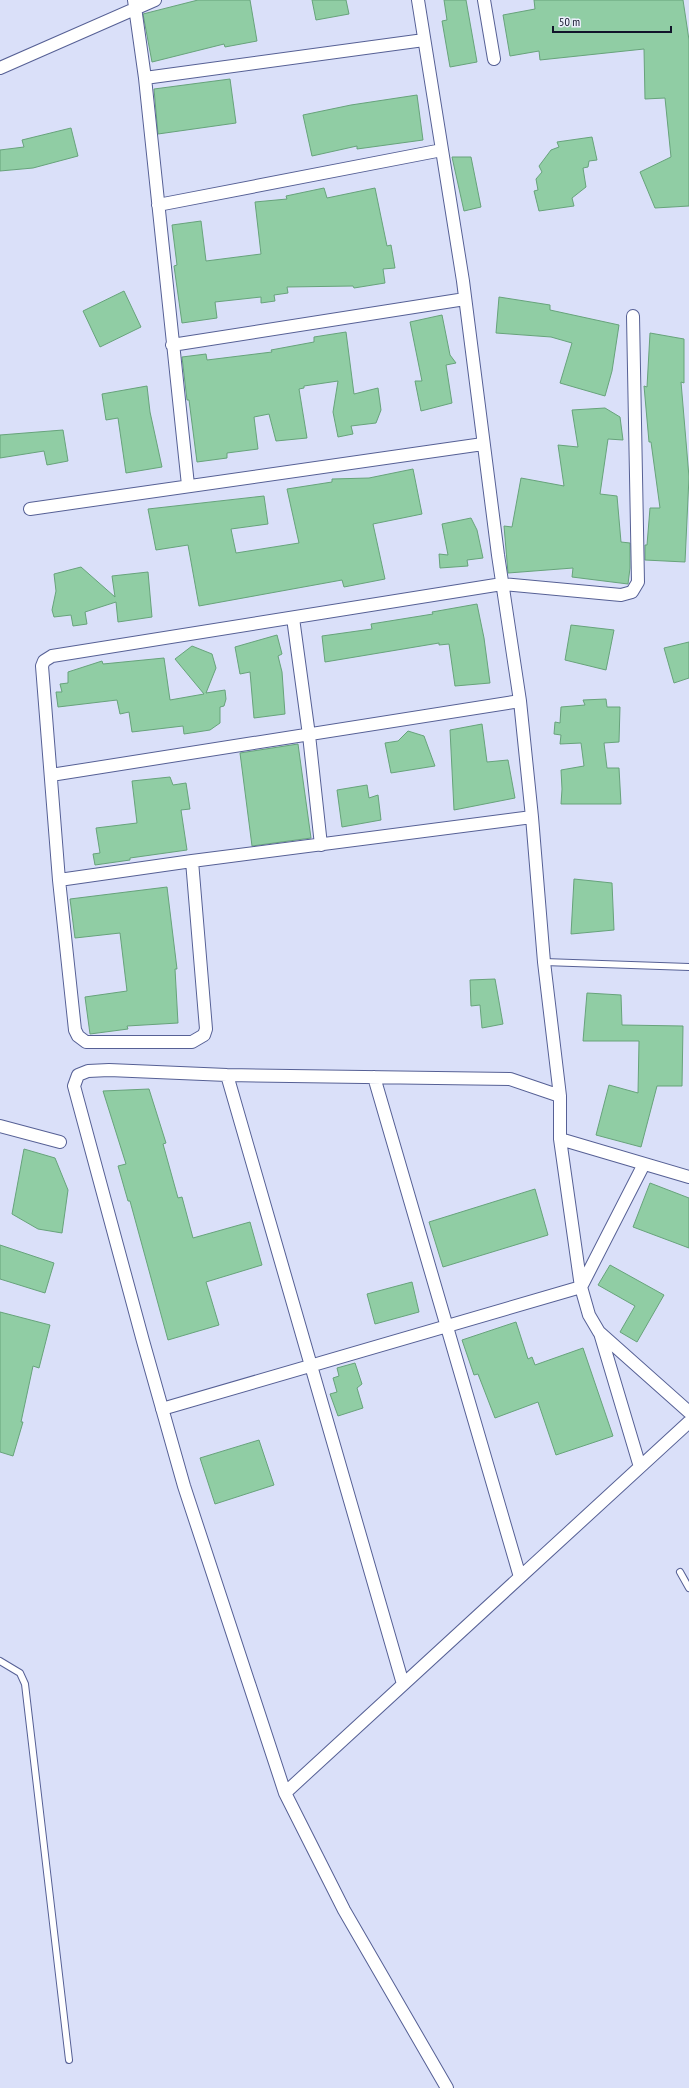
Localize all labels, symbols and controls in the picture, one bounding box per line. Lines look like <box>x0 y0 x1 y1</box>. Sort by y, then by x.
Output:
scale bar <box>553 8 671 34</box>
text: 50 m <box>559 14 580 29</box>

